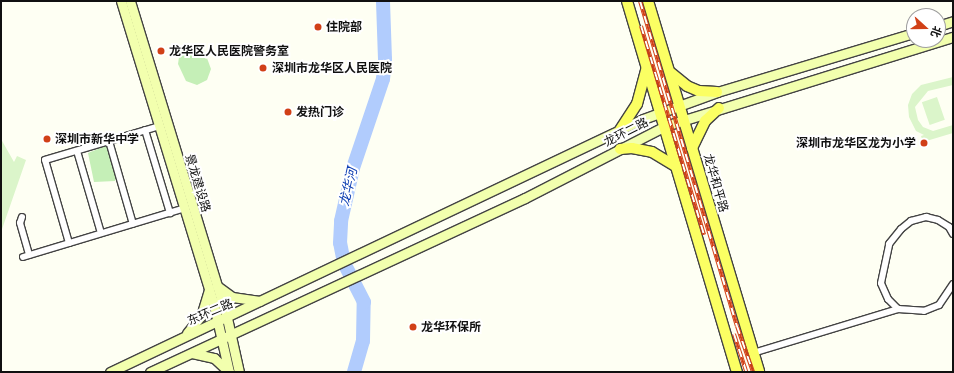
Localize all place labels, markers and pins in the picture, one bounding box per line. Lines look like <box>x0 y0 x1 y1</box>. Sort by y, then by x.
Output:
place label: 住院部 <box>326 20 362 34</box>
marker: 住院部 <box>313 22 323 32</box>
place label: 龙华区人民医院警务室 <box>169 44 289 58</box>
marker: 龙华区人民医院警务室 <box>156 46 166 56</box>
place label: 深圳市龙华区人民医院 <box>272 61 392 75</box>
marker: 深圳市龙华区人民医院 <box>257 62 269 74</box>
place label: 发热门诊 <box>296 105 344 119</box>
marker: 发热门诊 <box>283 107 293 117</box>
place label: 深圳市新华中学 <box>55 132 139 146</box>
marker: 深圳市新华中学 <box>42 134 52 144</box>
place label: 深圳市龙华区龙为小学 <box>796 136 916 150</box>
marker: 深圳市龙华区龙为小学 <box>919 138 929 148</box>
place label: 龙华环保所 <box>421 320 481 334</box>
marker: 龙华环保所 <box>408 322 418 332</box>

